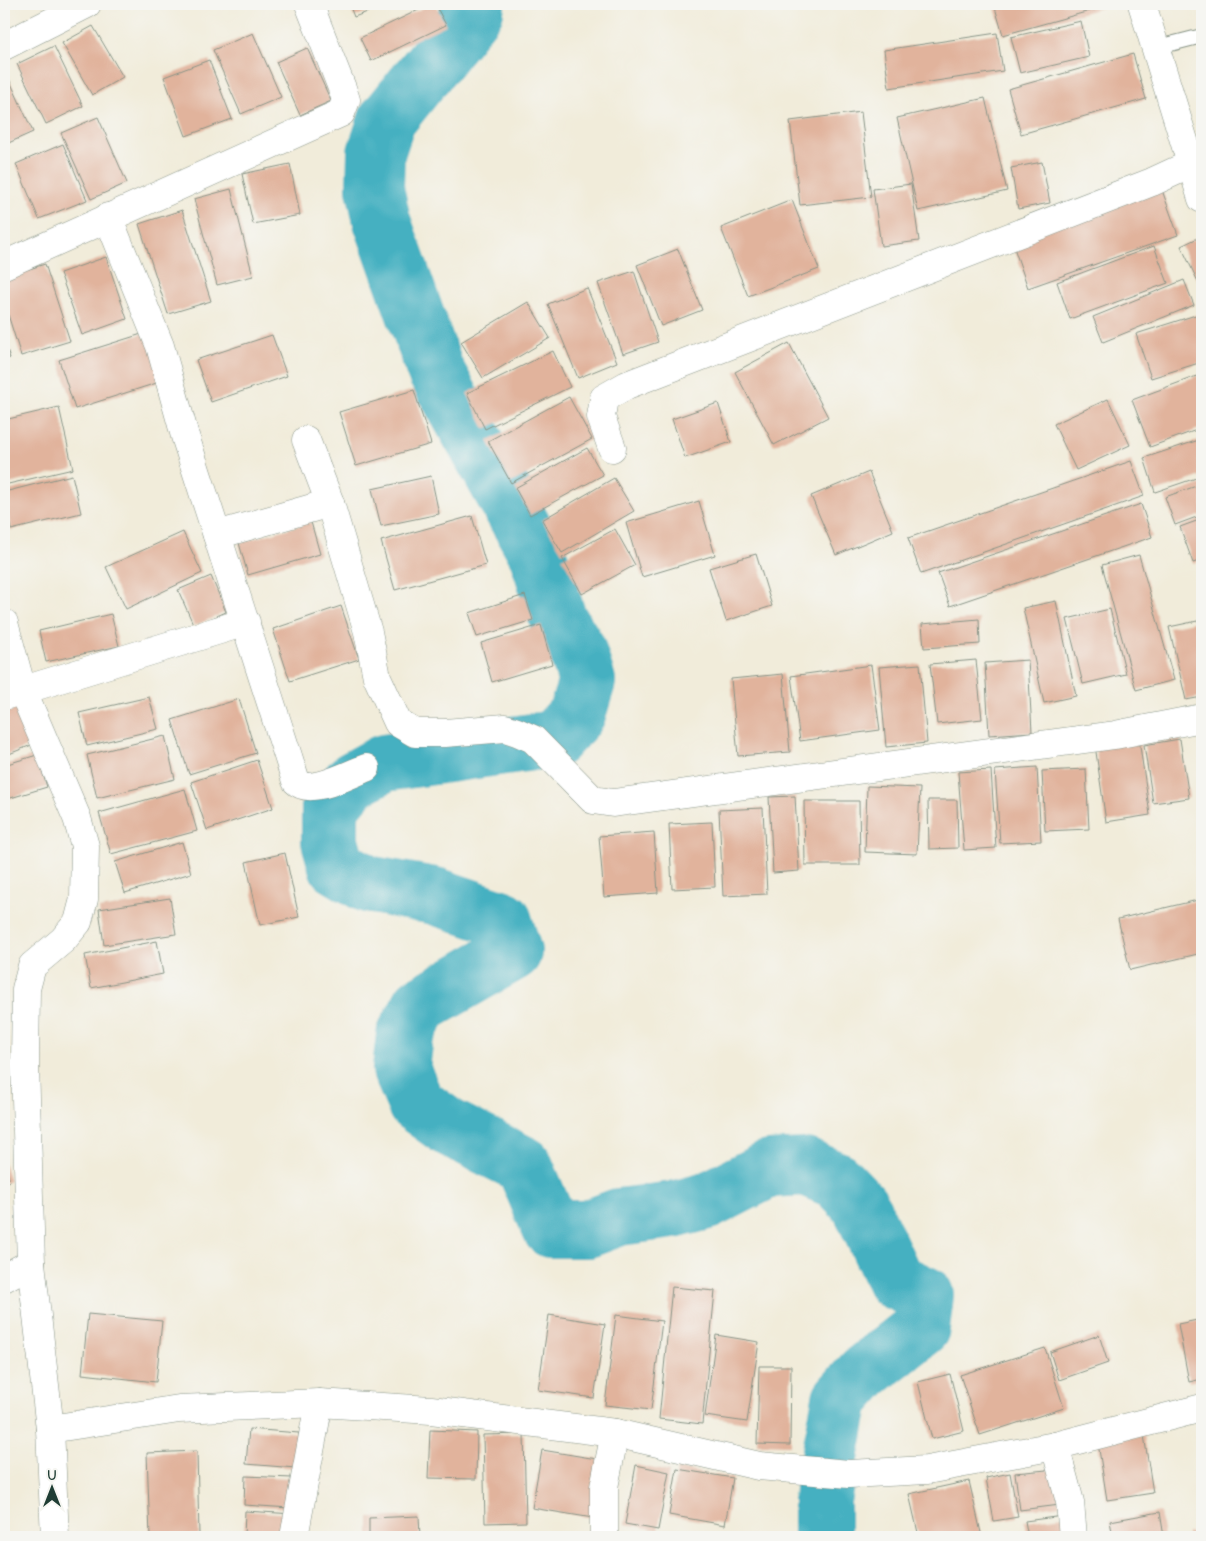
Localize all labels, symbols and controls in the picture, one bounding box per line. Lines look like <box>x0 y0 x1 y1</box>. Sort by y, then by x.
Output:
north arrow <box>28 1464 78 1514</box>
text: U <box>47 1467 57 1484</box>

